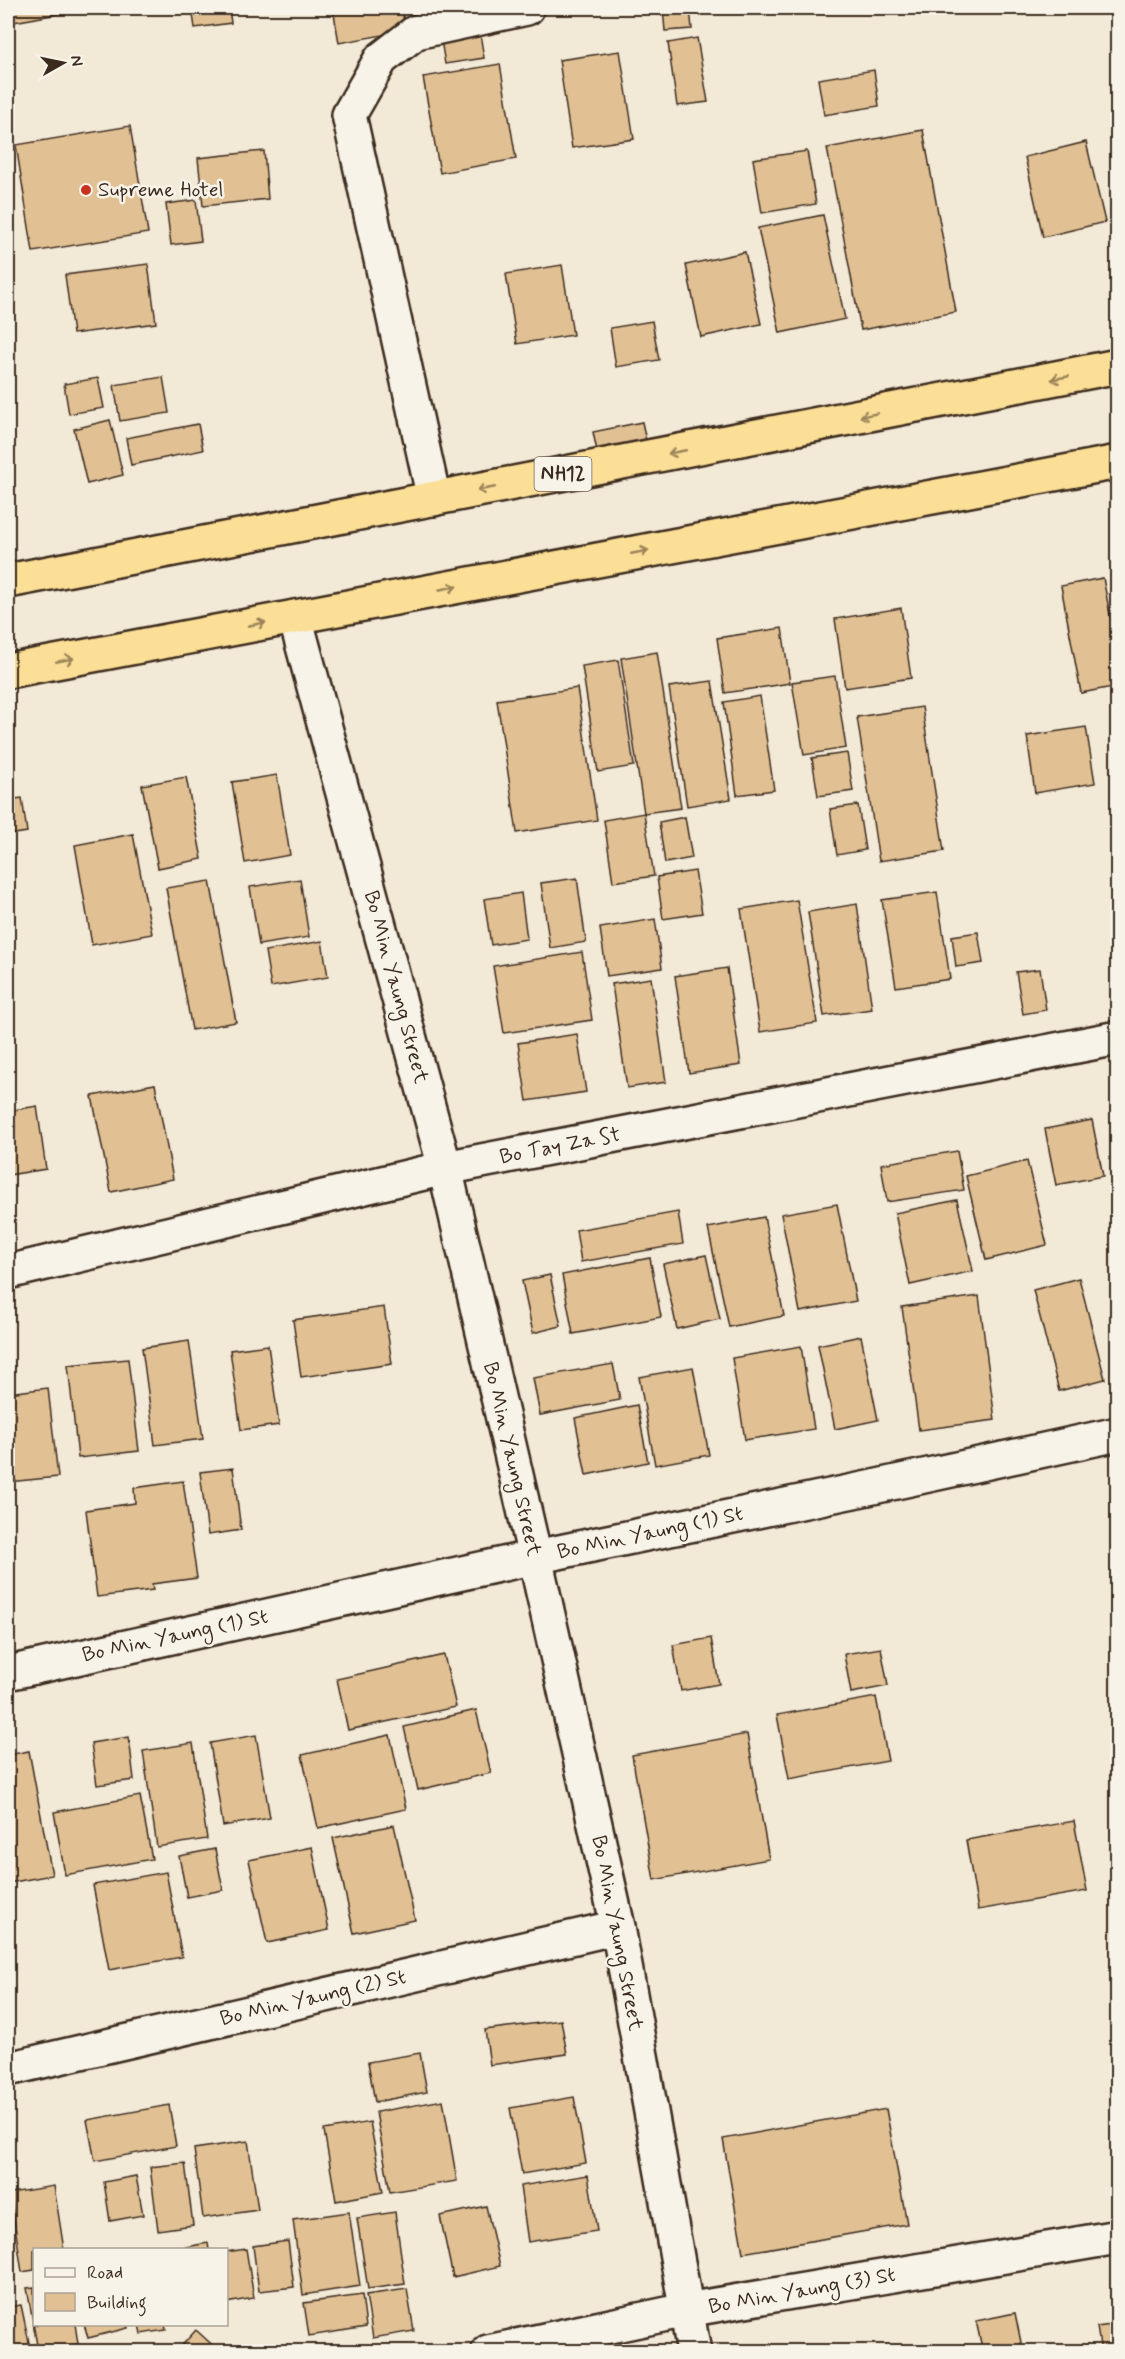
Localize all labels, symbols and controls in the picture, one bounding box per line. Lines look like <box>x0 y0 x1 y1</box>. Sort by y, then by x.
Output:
north arrow <box>33 33 93 93</box>
text: N <box>65 54 88 68</box>
place label: Supreme Hotel <box>98 176 224 204</box>
marker: Supreme Hotel <box>79 183 93 197</box>
one-way arrow <box>1051 373 1070 384</box>
one-way arrow <box>859 410 879 421</box>
one-way arrow <box>668 447 687 458</box>
road number: NH12 <box>534 457 592 491</box>
one-way arrow <box>476 484 496 495</box>
one-way arrow <box>630 546 649 557</box>
one-way arrow <box>438 582 458 593</box>
one-way arrow <box>246 618 266 629</box>
one-way arrow <box>55 654 74 665</box>
street label: Bo Min Yaung Street <box>356 888 435 1087</box>
street label: Bo Tay Za St <box>497 1121 623 1171</box>
street label: Bo Min Yaung Street <box>475 1359 548 1560</box>
street label: Bo Min Yaung (1) St <box>554 1500 746 1567</box>
street label: Bo Min Yaung (1) St <box>79 1603 271 1670</box>
street label: Bo Min Yaung Street <box>583 1833 650 2034</box>
street label: Bo Min Yaung (2) St <box>217 1963 409 2034</box>
legend <box>33 2248 228 2326</box>
text: Road <box>87 2261 123 2285</box>
street label: Bo Min Yaung (3) St <box>706 2261 898 2322</box>
text: Building <box>87 2291 147 2317</box>

